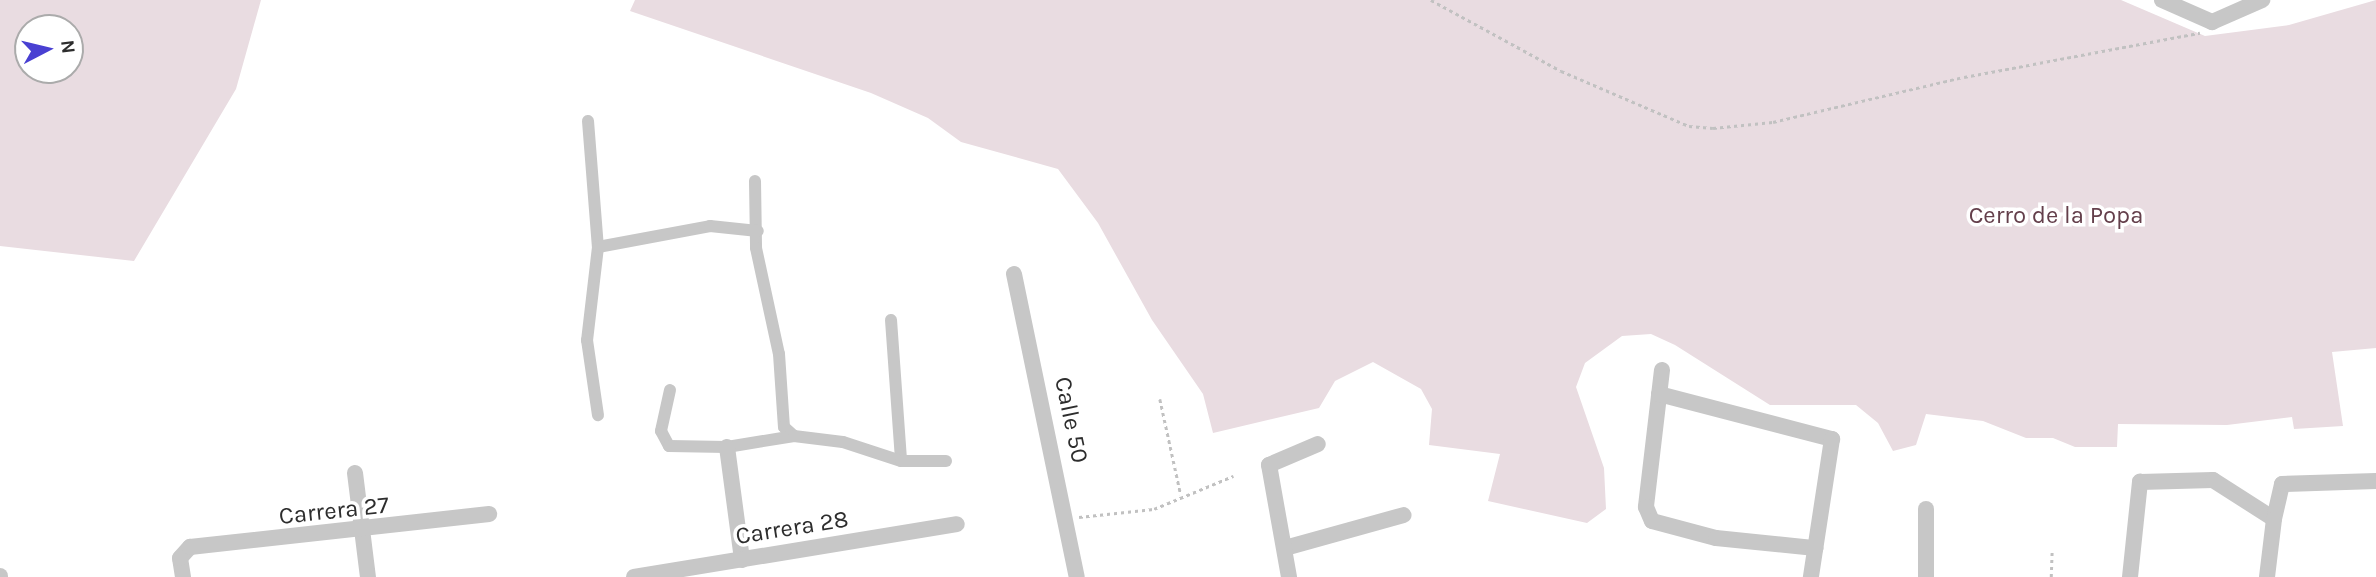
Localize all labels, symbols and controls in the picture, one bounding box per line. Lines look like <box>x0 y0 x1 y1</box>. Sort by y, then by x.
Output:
north arrow <box>14 14 84 84</box>
text: N <box>56 39 80 55</box>
park label: Cerro de la Popa <box>1969 202 2143 230</box>
street label: Calle 50 <box>1048 374 1094 466</box>
street label: Carrera 27 <box>278 491 390 531</box>
street label: Carrera 28 <box>734 505 850 551</box>

